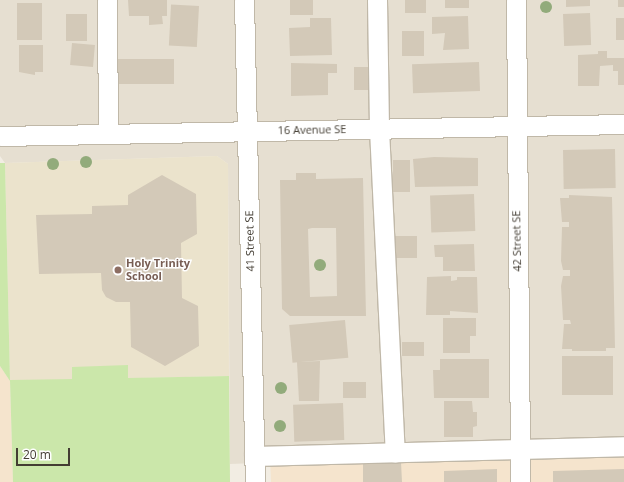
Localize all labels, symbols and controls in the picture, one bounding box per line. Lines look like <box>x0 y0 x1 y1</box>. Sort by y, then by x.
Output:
street label: 16 Avenue SE <box>278 123 346 137</box>
street label: 41 Street SE <box>243 210 257 272</box>
street label: 42 Street SE <box>510 210 524 272</box>
place label: Holy Trinity School <box>126 257 190 283</box>
marker: Holy Trinity School <box>113 265 123 275</box>
scale bar <box>18 440 72 466</box>
text: 20 m <box>23 446 51 463</box>

